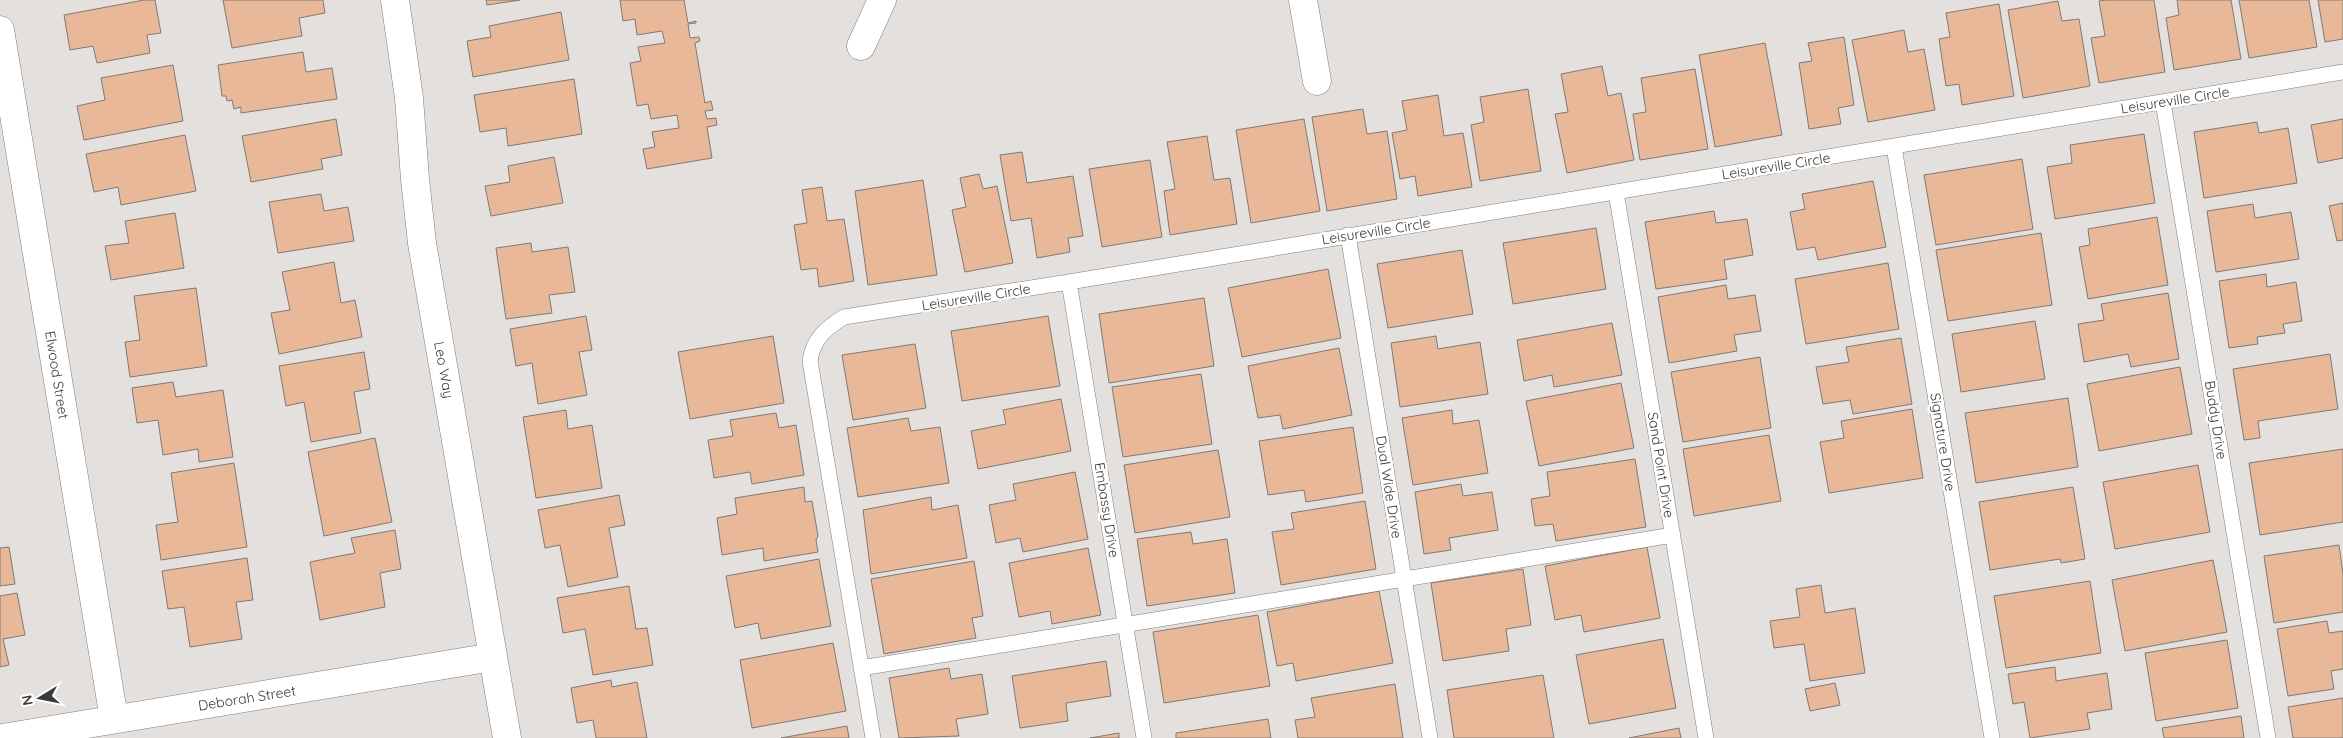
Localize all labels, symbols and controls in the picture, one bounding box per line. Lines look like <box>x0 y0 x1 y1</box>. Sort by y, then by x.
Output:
street label: Leisureville Circle <box>2119 83 2231 117</box>
street label: Leisureville Circle <box>1720 149 1832 183</box>
street label: Leisureville Circle <box>1320 214 1432 248</box>
street label: Leisureville Circle <box>920 280 1032 314</box>
street label: Elwood Street <box>41 330 73 421</box>
street label: Leo Way <box>430 340 458 400</box>
street label: Buddy Drive <box>2201 379 2231 461</box>
street label: Signature Drive <box>1926 392 1960 493</box>
street label: Sand Point Drive <box>1644 411 1678 519</box>
street label: Dual Wide Drive <box>1372 434 1406 540</box>
street label: Embassy Drive <box>1091 461 1123 559</box>
north arrow <box>15 673 65 723</box>
street label: Deborah Street <box>197 681 297 715</box>
text: N <box>17 694 37 707</box>

